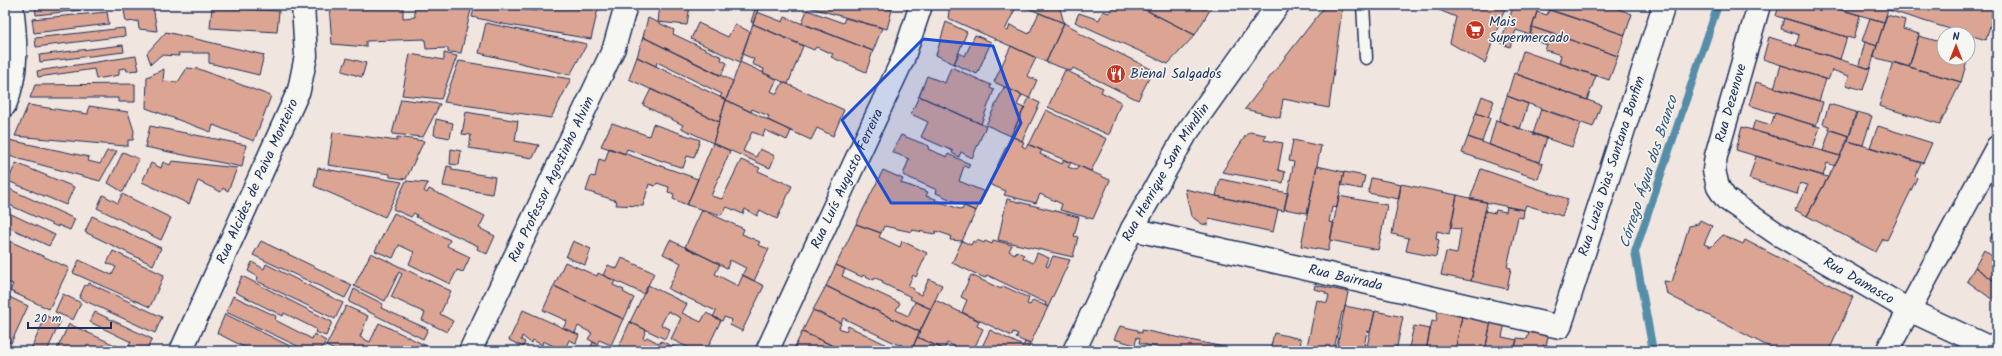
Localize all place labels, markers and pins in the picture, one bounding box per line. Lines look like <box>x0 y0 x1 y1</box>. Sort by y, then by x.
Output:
place label: Mais Supermercado <box>1489 11 1569 49</box>
supermarket icon: Mais Supermercado <box>1464 19 1486 41</box>
restaurant icon: Bienal Salgados <box>1105 63 1127 85</box>
place label: Bienal Salgados <box>1130 63 1222 85</box>

